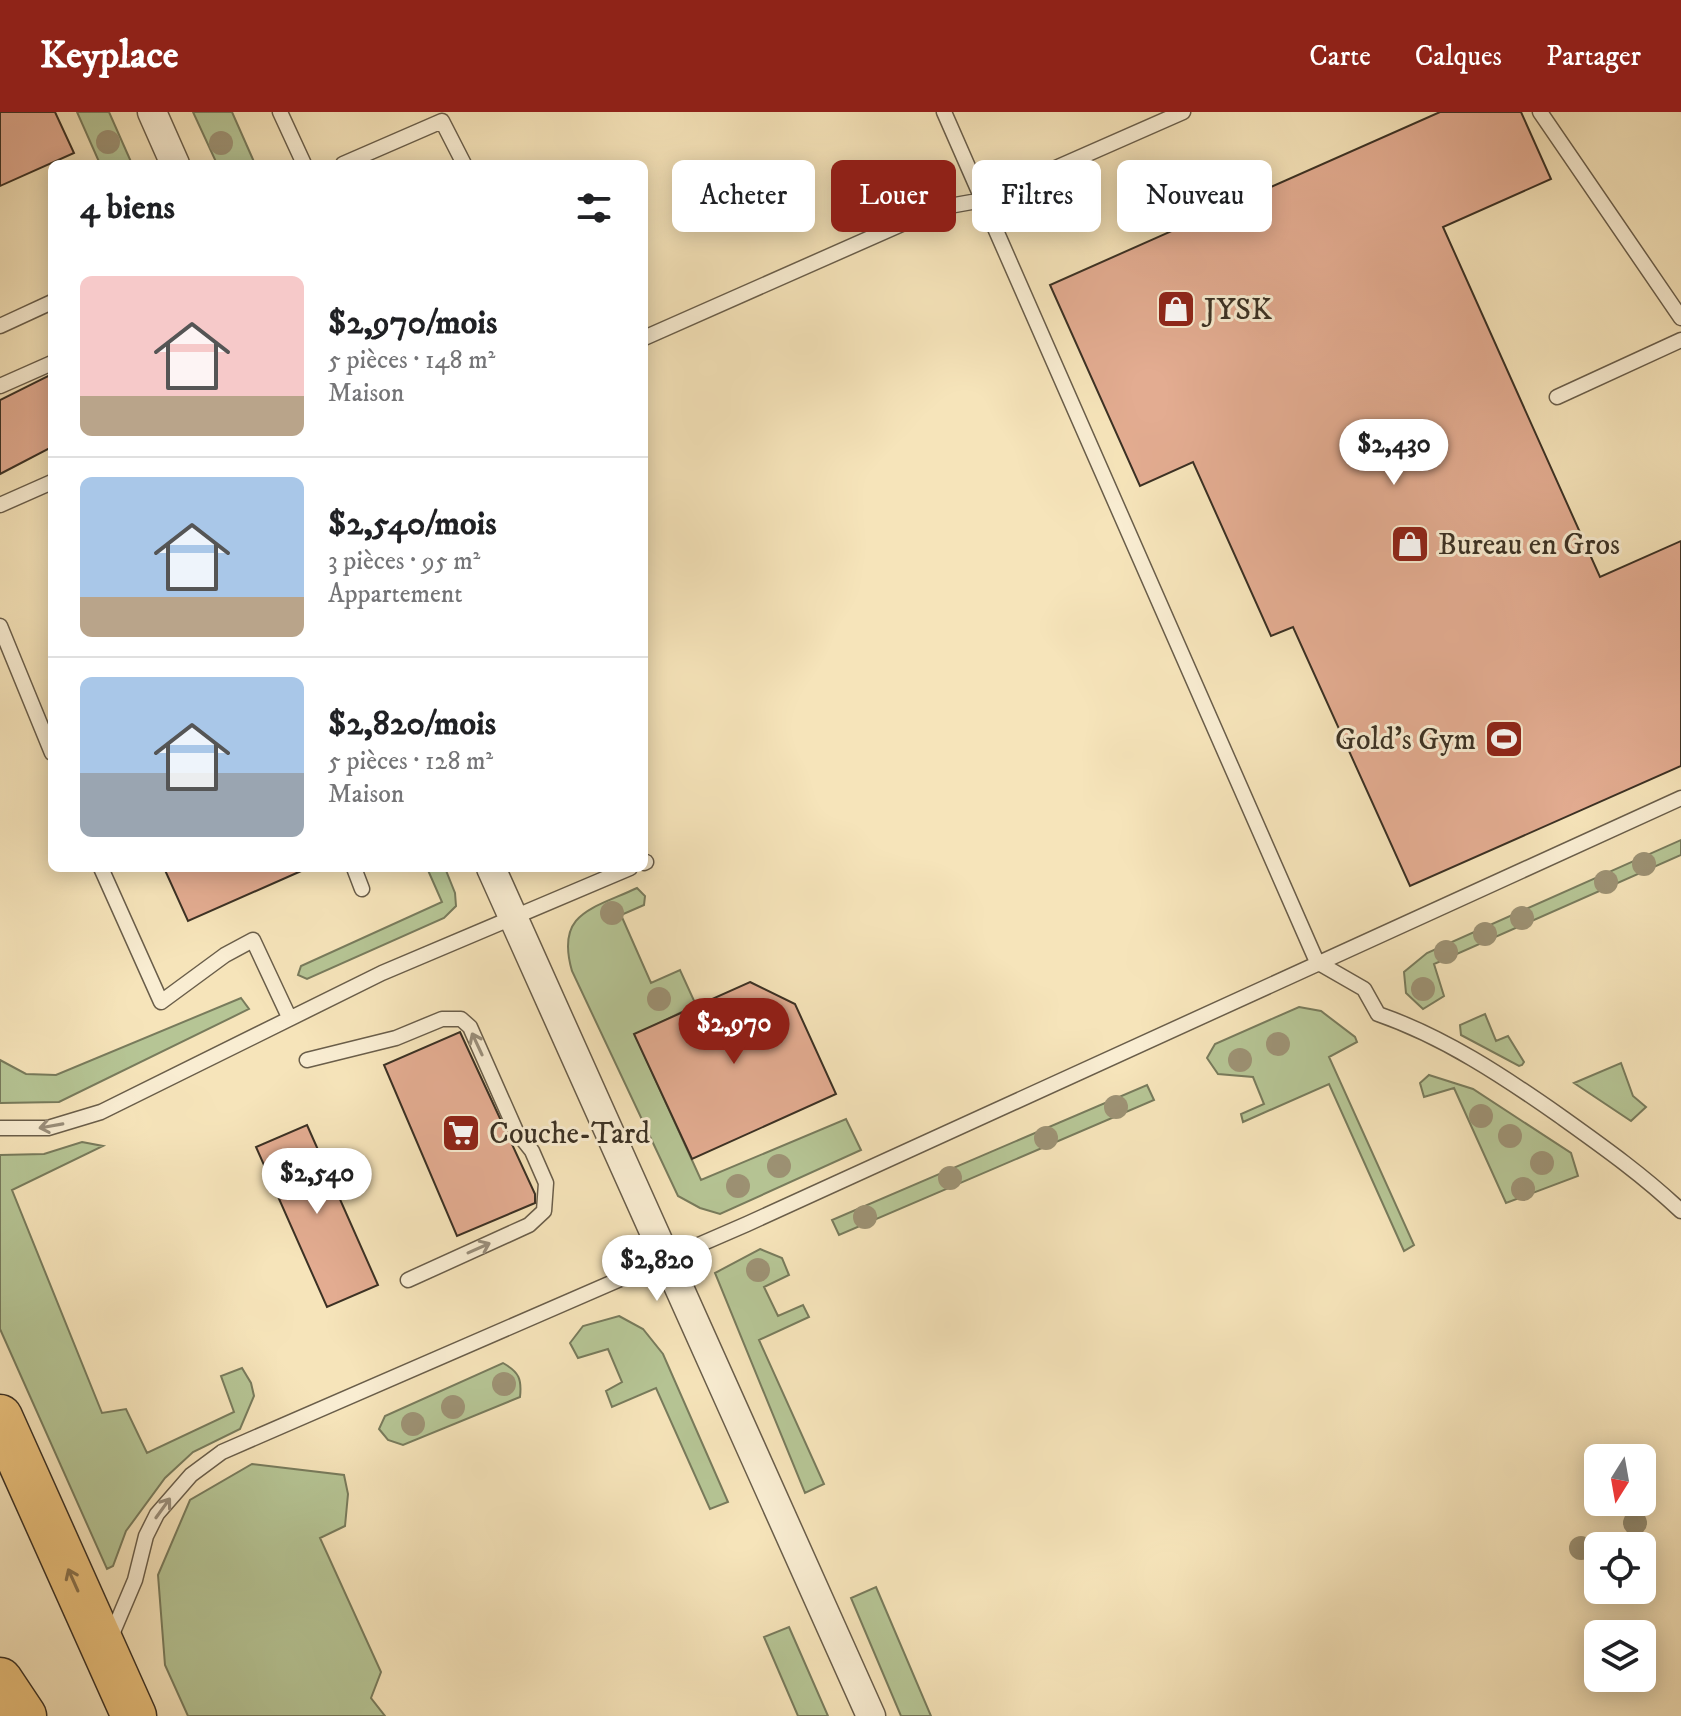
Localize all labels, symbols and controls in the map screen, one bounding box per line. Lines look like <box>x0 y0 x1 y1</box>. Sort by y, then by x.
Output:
text: Keyplace <box>40 32 179 80</box>
text: Carte <box>1309 39 1371 74</box>
text: Calques <box>1415 39 1502 74</box>
text: Partager <box>1546 39 1641 74</box>
chip: Acheter <box>672 160 815 232</box>
chip: Louer <box>831 160 956 232</box>
chip: Filtres <box>972 160 1101 232</box>
chip: Nouveau <box>1117 160 1272 232</box>
icon: filters <box>572 186 616 230</box>
text: 4 biens <box>80 187 175 229</box>
shop icon: JYSK <box>1155 288 1197 330</box>
place label: JYSK <box>1201 292 1272 329</box>
text: $2,970/mois <box>328 302 497 344</box>
icon: home <box>144 308 240 404</box>
text: 5 pièces · 148 m² <box>328 344 495 377</box>
text: Maison <box>328 377 404 410</box>
pin: $2,430 <box>1329 419 1459 487</box>
text: $2,430 <box>1357 428 1431 461</box>
text: $2,540/mois <box>328 503 497 545</box>
icon: home <box>144 509 240 605</box>
shop icon: Bureau en Gros <box>1389 523 1431 565</box>
place label: Bureau en Gros <box>1438 527 1620 564</box>
text: 3 pièces · 95 m² <box>328 545 480 578</box>
text: Appartement <box>328 578 462 611</box>
text: $2,820/mois <box>328 703 496 745</box>
icon: home <box>144 709 240 805</box>
sports icon: Gold's Gym <box>1483 718 1525 760</box>
place label: Gold's Gym <box>1335 722 1476 759</box>
text: 5 pièces · 128 m² <box>328 745 493 778</box>
text: Maison <box>328 778 404 811</box>
pin: $2,970 <box>669 998 799 1066</box>
text: $2,970 <box>697 1007 771 1040</box>
one-way arrow <box>469 1032 484 1056</box>
supermarket icon: Couche-Tard <box>440 1112 482 1154</box>
place label: Couche-Tard <box>489 1116 650 1153</box>
one-way arrow <box>39 1120 65 1135</box>
pin: $2,540 <box>252 1148 382 1216</box>
text: $2,540 <box>280 1157 354 1190</box>
pin: $2,820 <box>592 1235 722 1303</box>
one-way arrow <box>467 1240 491 1255</box>
text: $2,820 <box>620 1244 694 1277</box>
north arrow <box>1584 1444 1656 1516</box>
map controls <box>1584 1444 1656 1692</box>
one-way arrow <box>154 1498 171 1519</box>
button: locate <box>1584 1532 1656 1604</box>
one-way arrow <box>65 1569 80 1593</box>
button: layers <box>1584 1620 1656 1692</box>

